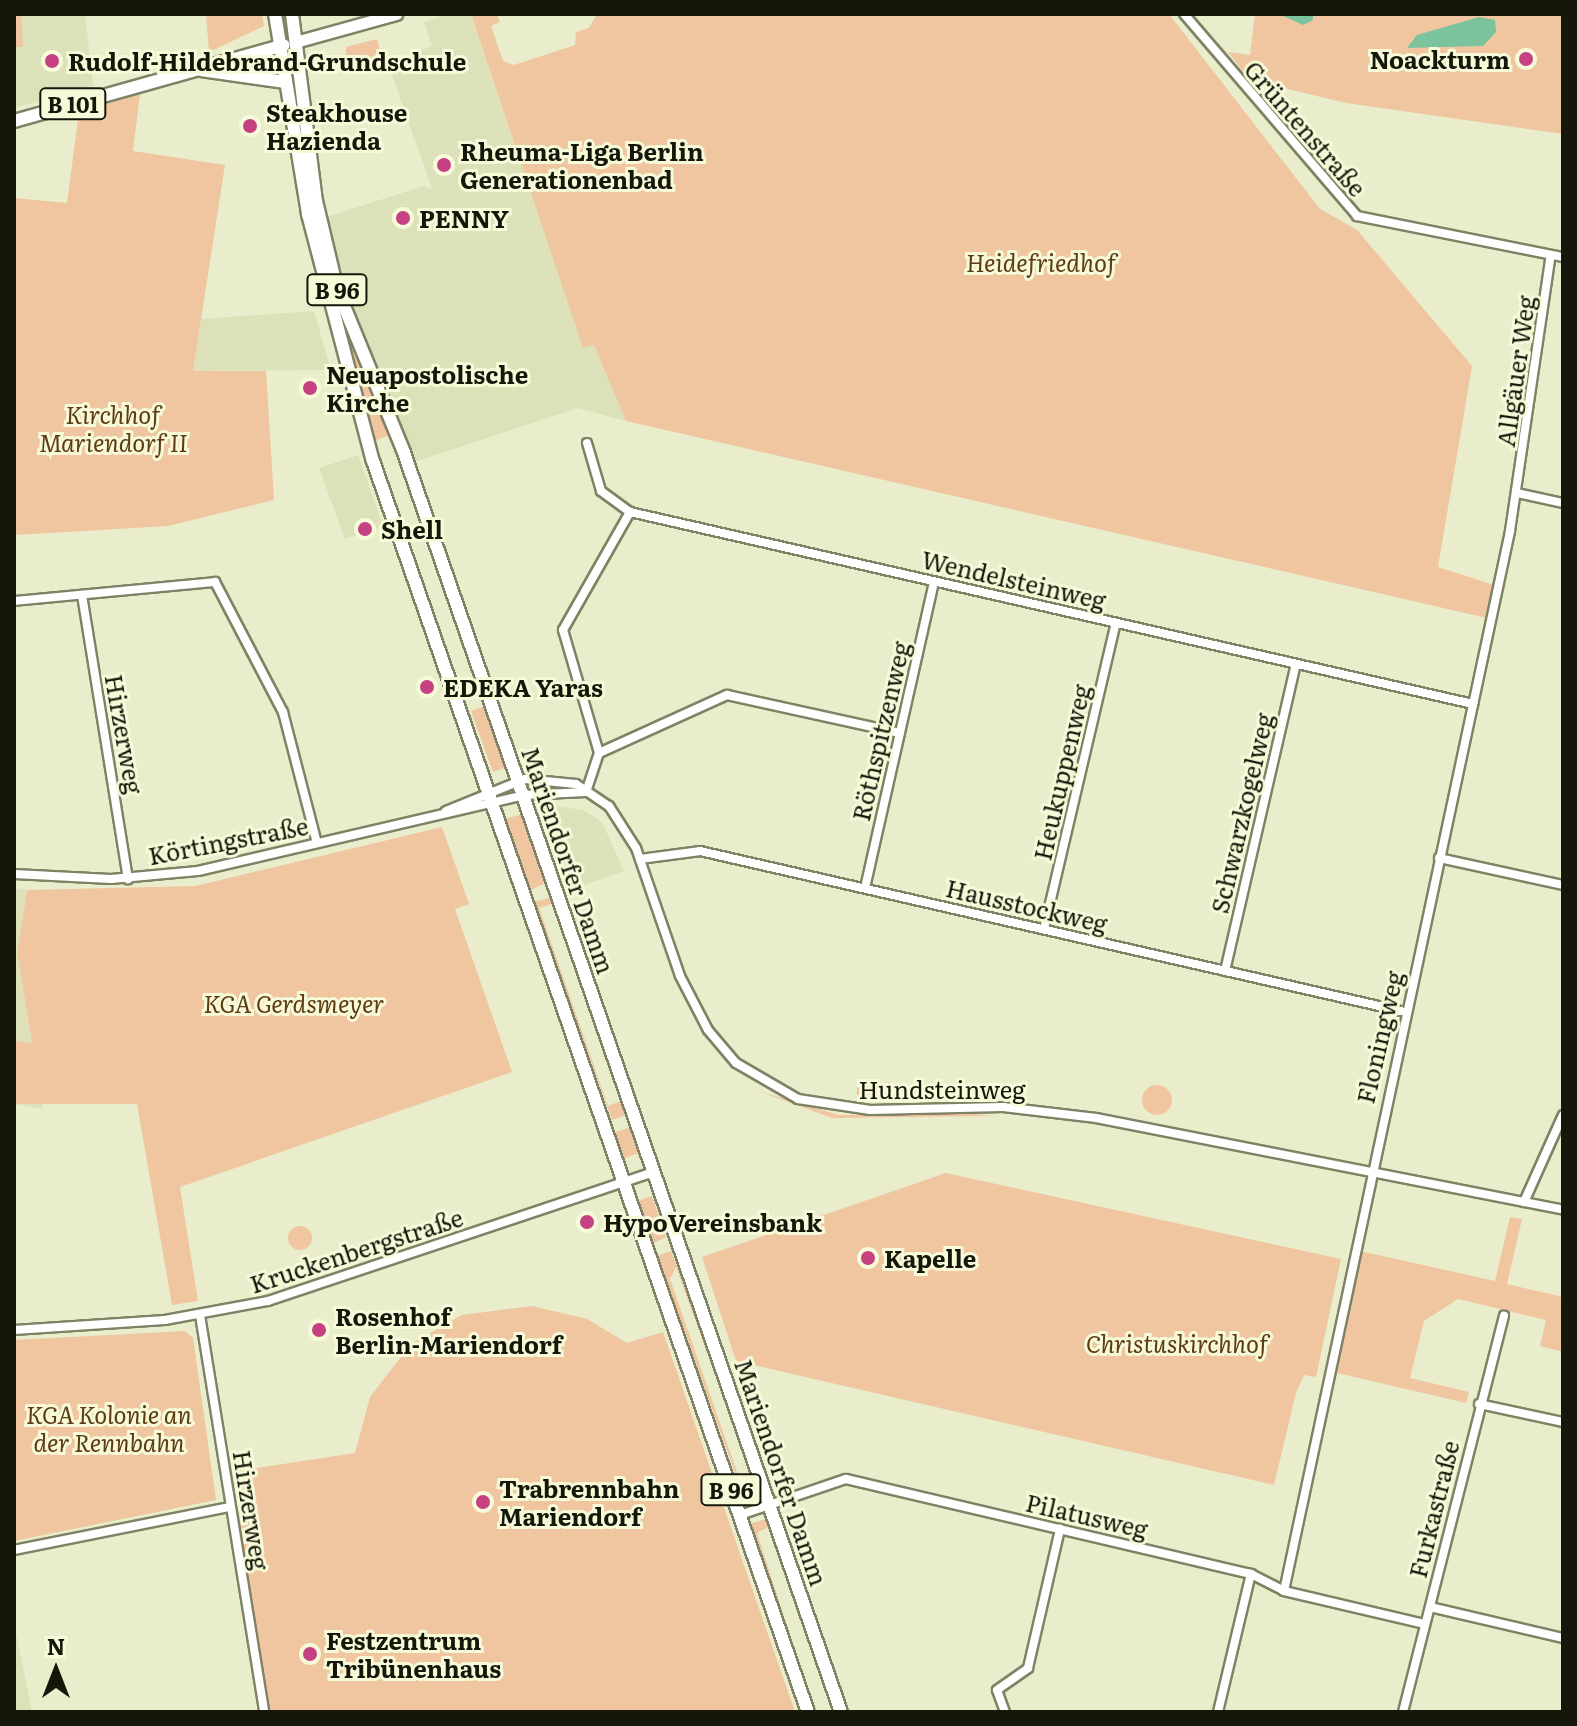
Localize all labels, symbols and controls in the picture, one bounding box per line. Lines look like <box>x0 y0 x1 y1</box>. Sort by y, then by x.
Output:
place label: Noackturm <box>1370 45 1510 73</box>
place label: Rudolf-Hildebrand-Grundschule <box>68 47 466 75</box>
marker: Noackturm <box>1517 50 1535 68</box>
marker: Rudolf-Hildebrand-Grundschule <box>43 52 61 70</box>
street label: Grüntenstraße <box>1239 54 1373 202</box>
road number: B 101 <box>39 86 107 122</box>
place label: Steakhouse Hazienda <box>266 98 407 154</box>
marker: Steakhouse Hazienda <box>241 117 259 135</box>
place label: Rheuma-Liga Berlin Generationenbad <box>460 137 704 193</box>
marker: Rheuma-Liga Berlin Generationenbad <box>435 156 453 174</box>
place label: PENNY <box>419 204 509 232</box>
marker: PENNY <box>394 209 412 227</box>
park label: Heidefriedhof <box>966 248 1116 276</box>
road number: B 96 <box>305 272 369 308</box>
street label: Allgäuer Weg <box>1490 293 1540 449</box>
place label: Neuapostolische Kirche <box>326 360 528 416</box>
marker: Neuapostolische Kirche <box>301 379 319 397</box>
park label: Kirchhof Mariendorf II <box>39 400 187 456</box>
place label: Shell <box>381 515 443 543</box>
marker: Shell <box>356 520 374 538</box>
street label: Wendelsteinweg <box>919 544 1109 614</box>
street label: Röthspitzenweg <box>845 638 915 824</box>
street label: Hirzerweg <box>100 672 150 796</box>
place label: EDEKA Yaras <box>443 673 603 701</box>
marker: EDEKA Yaras <box>418 678 436 696</box>
street label: Heukuppenweg <box>1027 681 1095 863</box>
street label: Schwarzkogelweg <box>1204 710 1278 916</box>
street label: Mariendorfer Damm <box>517 743 621 977</box>
street label: Körtingstraße <box>146 810 310 870</box>
street label: Hausstockweg <box>943 872 1111 938</box>
street label: Floningweg <box>1350 968 1408 1106</box>
park label: KGA Gerdsmeyer <box>204 989 384 1017</box>
street label: Hundsteinweg <box>858 1075 1026 1103</box>
street label: Kruckenbergstraße <box>246 1202 466 1298</box>
place label: HypoVereinsbank <box>603 1208 822 1236</box>
marker: HypoVereinsbank <box>578 1213 596 1231</box>
place label: Kapelle <box>884 1244 976 1272</box>
marker: Kapelle <box>859 1249 877 1267</box>
place label: Rosenhof Berlin-Mariendorf <box>335 1302 562 1358</box>
marker: Rosenhof Berlin-Mariendorf <box>310 1321 328 1339</box>
park label: Christuskirchhof <box>1086 1329 1268 1357</box>
street label: Mariendorfer Damm <box>730 1355 834 1589</box>
park label: KGA Kolonie an der Rennbahn <box>26 1400 192 1456</box>
street label: Furkastraße <box>1402 1437 1464 1581</box>
street label: Hirzerweg <box>228 1448 276 1572</box>
road number: B 96 <box>699 1472 763 1508</box>
place label: Trabrennbahn Mariendorf <box>499 1474 679 1530</box>
street label: Pilatusweg <box>1023 1487 1151 1543</box>
marker: Trabrennbahn Mariendorf <box>474 1493 492 1511</box>
place label: Festzentrum Tribünenhaus <box>326 1626 501 1682</box>
text: N <box>47 1629 65 1662</box>
north arrow <box>16 1630 96 1710</box>
marker: Festzentrum Tribünenhaus <box>301 1645 319 1663</box>

